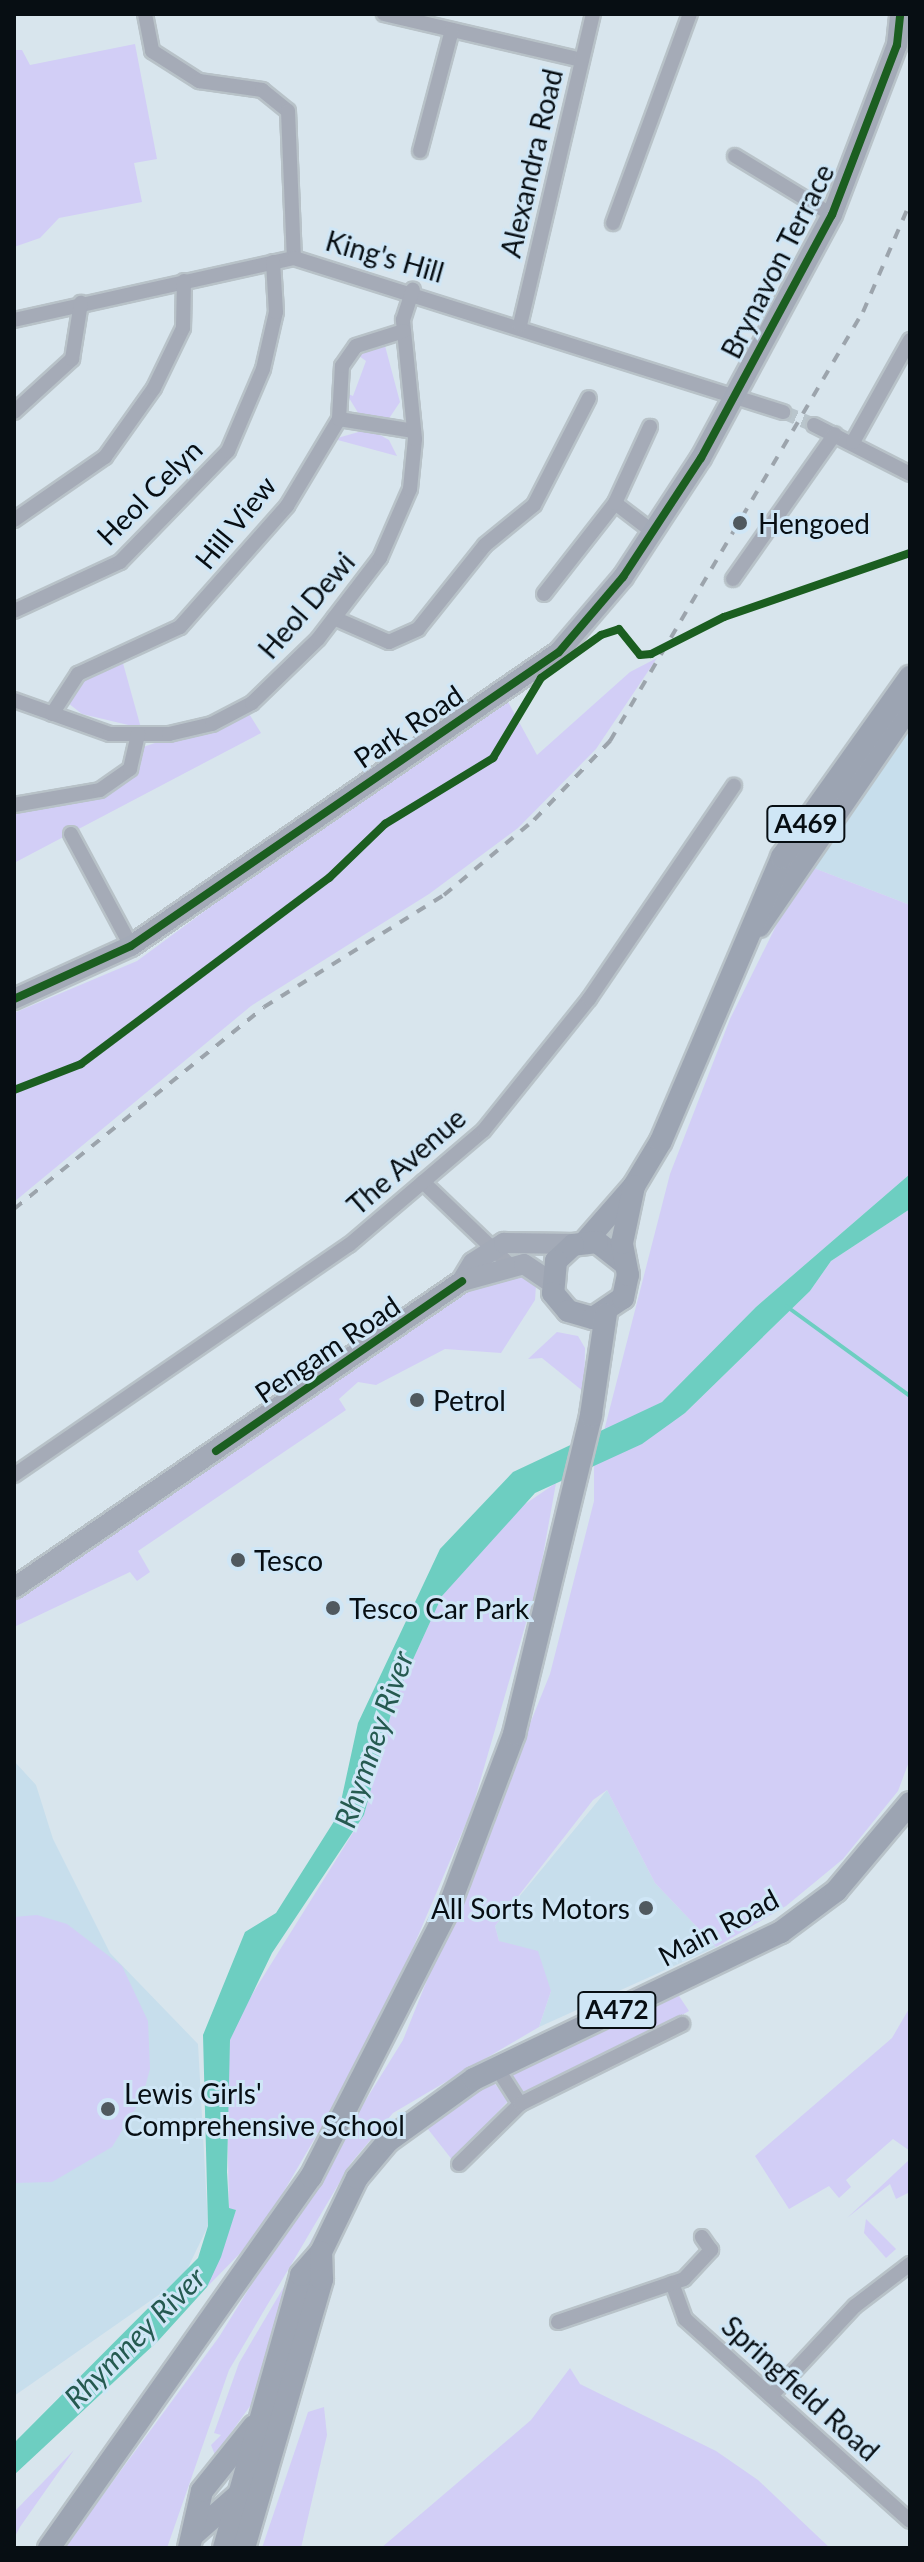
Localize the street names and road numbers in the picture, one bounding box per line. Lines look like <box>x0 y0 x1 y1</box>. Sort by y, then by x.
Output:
street label: Alexandra Road <box>493 65 569 261</box>
street label: Brynavon Terrace <box>713 158 841 364</box>
street label: King's Hill <box>322 223 448 289</box>
street label: Heol Celyn <box>89 432 209 552</box>
street label: Hill View <box>187 468 283 576</box>
street label: Heol Dewi <box>251 545 361 665</box>
street label: Park Road <box>347 677 469 775</box>
road number: A469 <box>766 802 846 846</box>
street label: The Avenue <box>340 1100 472 1222</box>
street label: Pengam Road <box>248 1288 406 1410</box>
street label: Main Road <box>652 1881 784 1973</box>
road number: A472 <box>577 1988 657 2032</box>
street label: Springfield Road <box>715 2309 887 2467</box>

